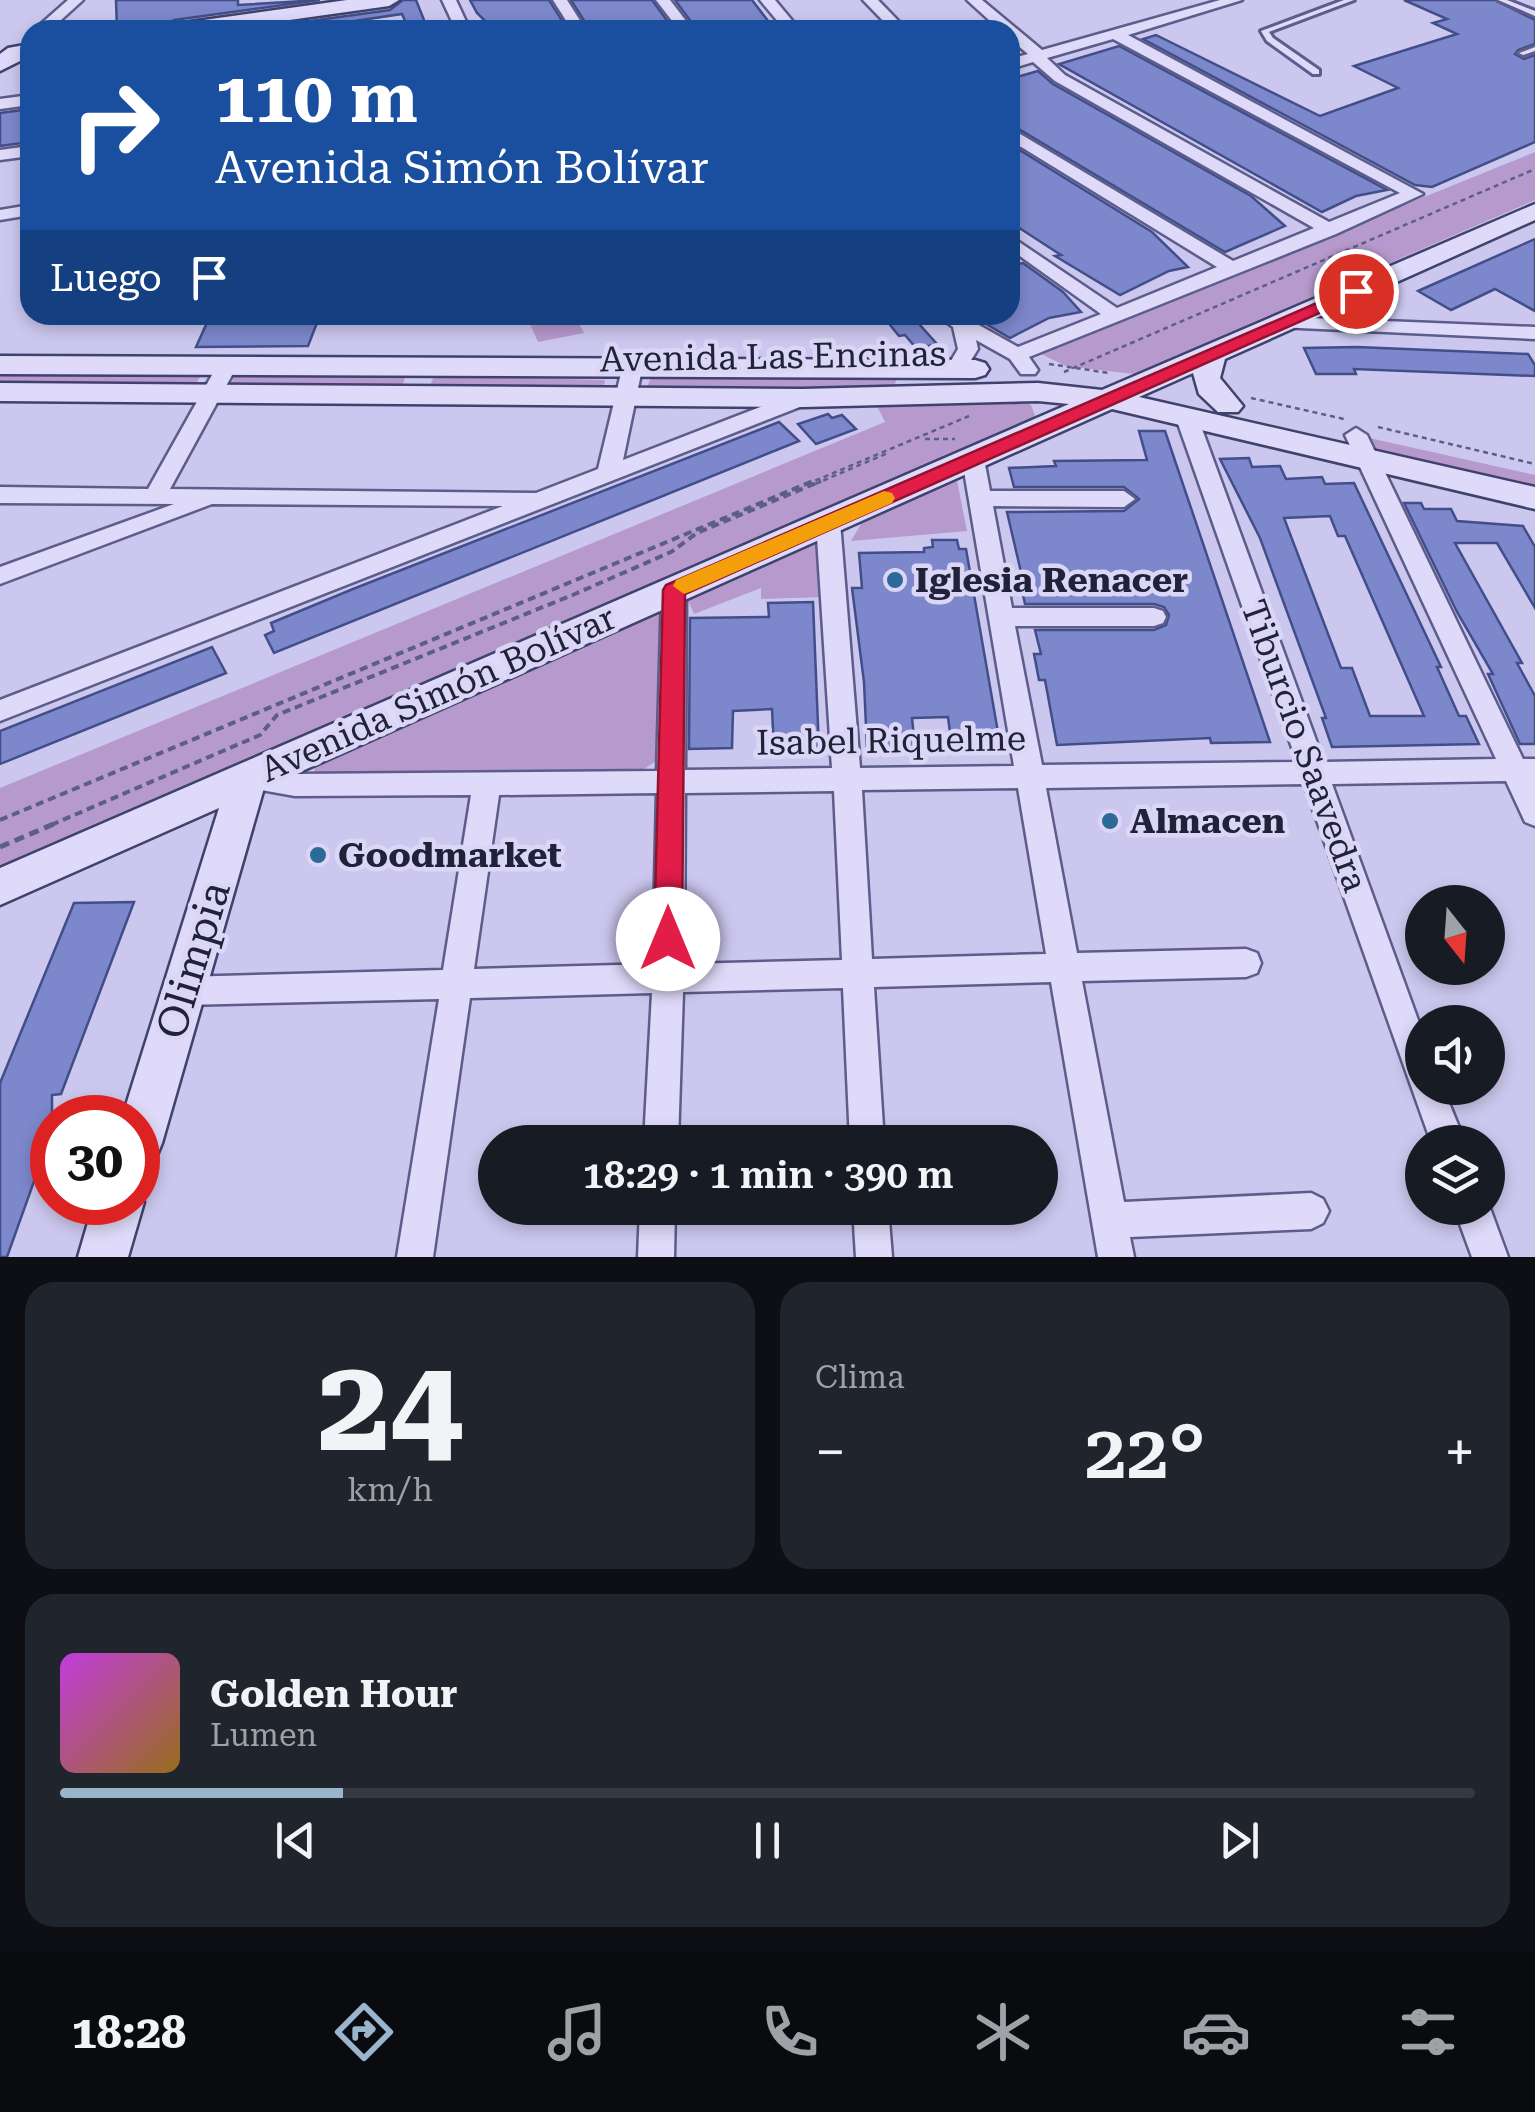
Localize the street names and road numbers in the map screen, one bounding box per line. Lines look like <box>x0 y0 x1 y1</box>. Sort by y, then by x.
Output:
street label: Avenida Las Encinas <box>599 333 947 381</box>
street label: Tiburcio Saavedra <box>1232 595 1376 897</box>
street label: Avenida Simón Bolívar <box>254 597 622 791</box>
street label: Isabel Riquelme <box>756 718 1026 764</box>
street label: Olimpia <box>146 875 240 1044</box>

